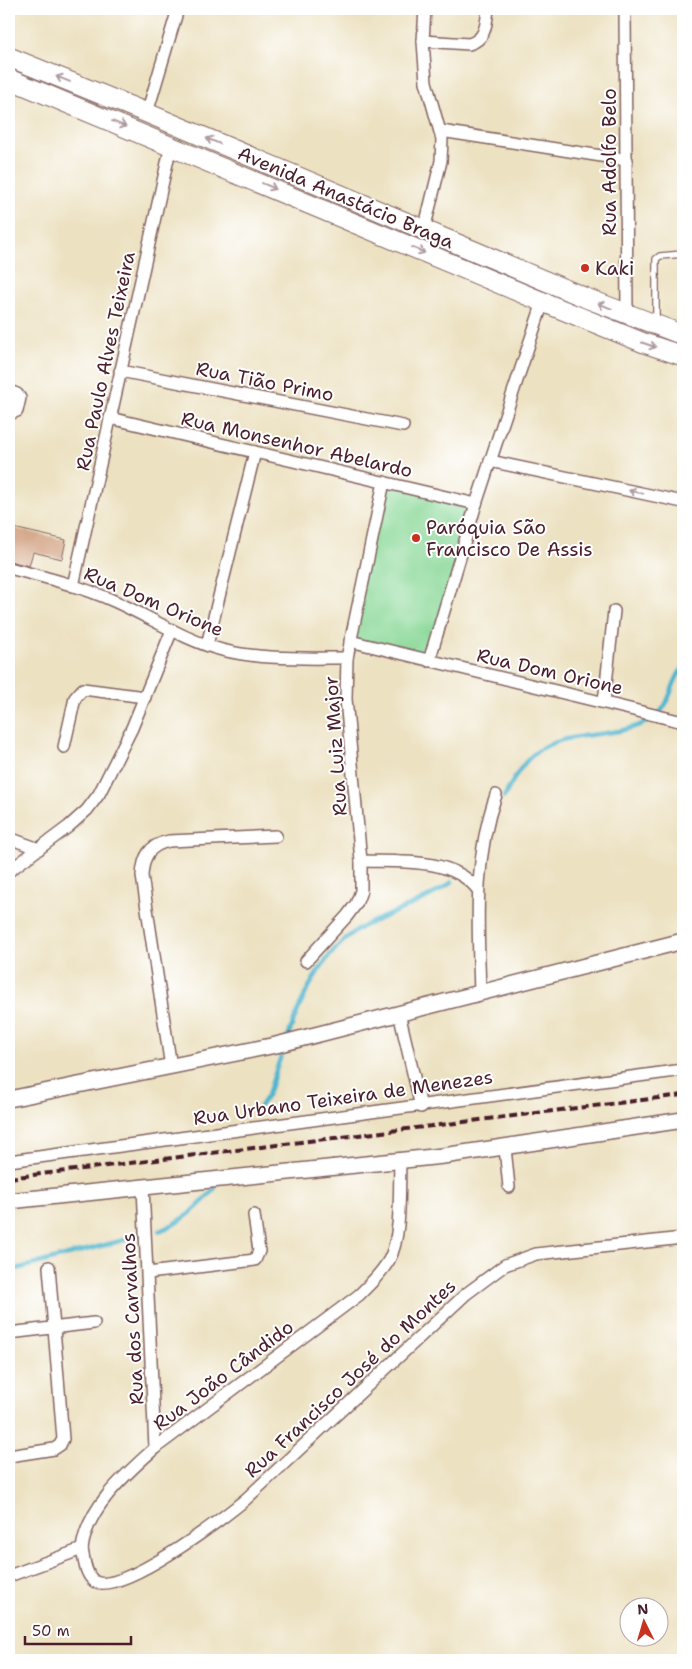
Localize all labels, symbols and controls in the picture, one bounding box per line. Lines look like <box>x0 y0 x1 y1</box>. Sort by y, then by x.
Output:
one-way arrow <box>56 73 71 83</box>
street label: Rua Adolfo Belo <box>597 88 622 236</box>
one-way arrow <box>111 119 126 129</box>
one-way arrow <box>206 135 221 145</box>
street label: Avenida Anastácio Braga <box>234 141 458 254</box>
one-way arrow <box>261 183 276 192</box>
one-way arrow <box>410 245 425 255</box>
street label: Rua Paulo Alves Teixeira <box>70 249 141 473</box>
place label: Kaki <box>595 256 634 281</box>
marker: Kaki <box>579 262 591 274</box>
one-way arrow <box>597 301 613 310</box>
one-way arrow <box>641 341 657 350</box>
street label: Rua Tião Primo <box>194 356 336 407</box>
street label: Rua Monsenhor Abelardo <box>179 406 415 483</box>
one-way arrow <box>628 487 644 496</box>
place label: Paróquia São Francisco De Assis <box>426 515 593 562</box>
marker: Paróquia São Francisco De Assis <box>410 532 422 544</box>
street label: Rua Dom Orione <box>80 561 227 642</box>
street label: Rua Dom Orione <box>474 643 625 700</box>
street label: Rua Luiz Major <box>318 675 353 817</box>
street label: Rua Urbano Teixeira de Menezes <box>192 1064 494 1131</box>
street label: Rua dos Carvalhos <box>116 1232 149 1406</box>
street label: Rua Francisco José do Montes <box>239 1274 461 1483</box>
street label: Rua João Cândido <box>148 1314 298 1436</box>
north arrow <box>620 1596 670 1646</box>
text: N <box>637 1600 649 1618</box>
scale bar <box>25 1614 131 1646</box>
text: 50 m <box>32 1621 70 1641</box>

